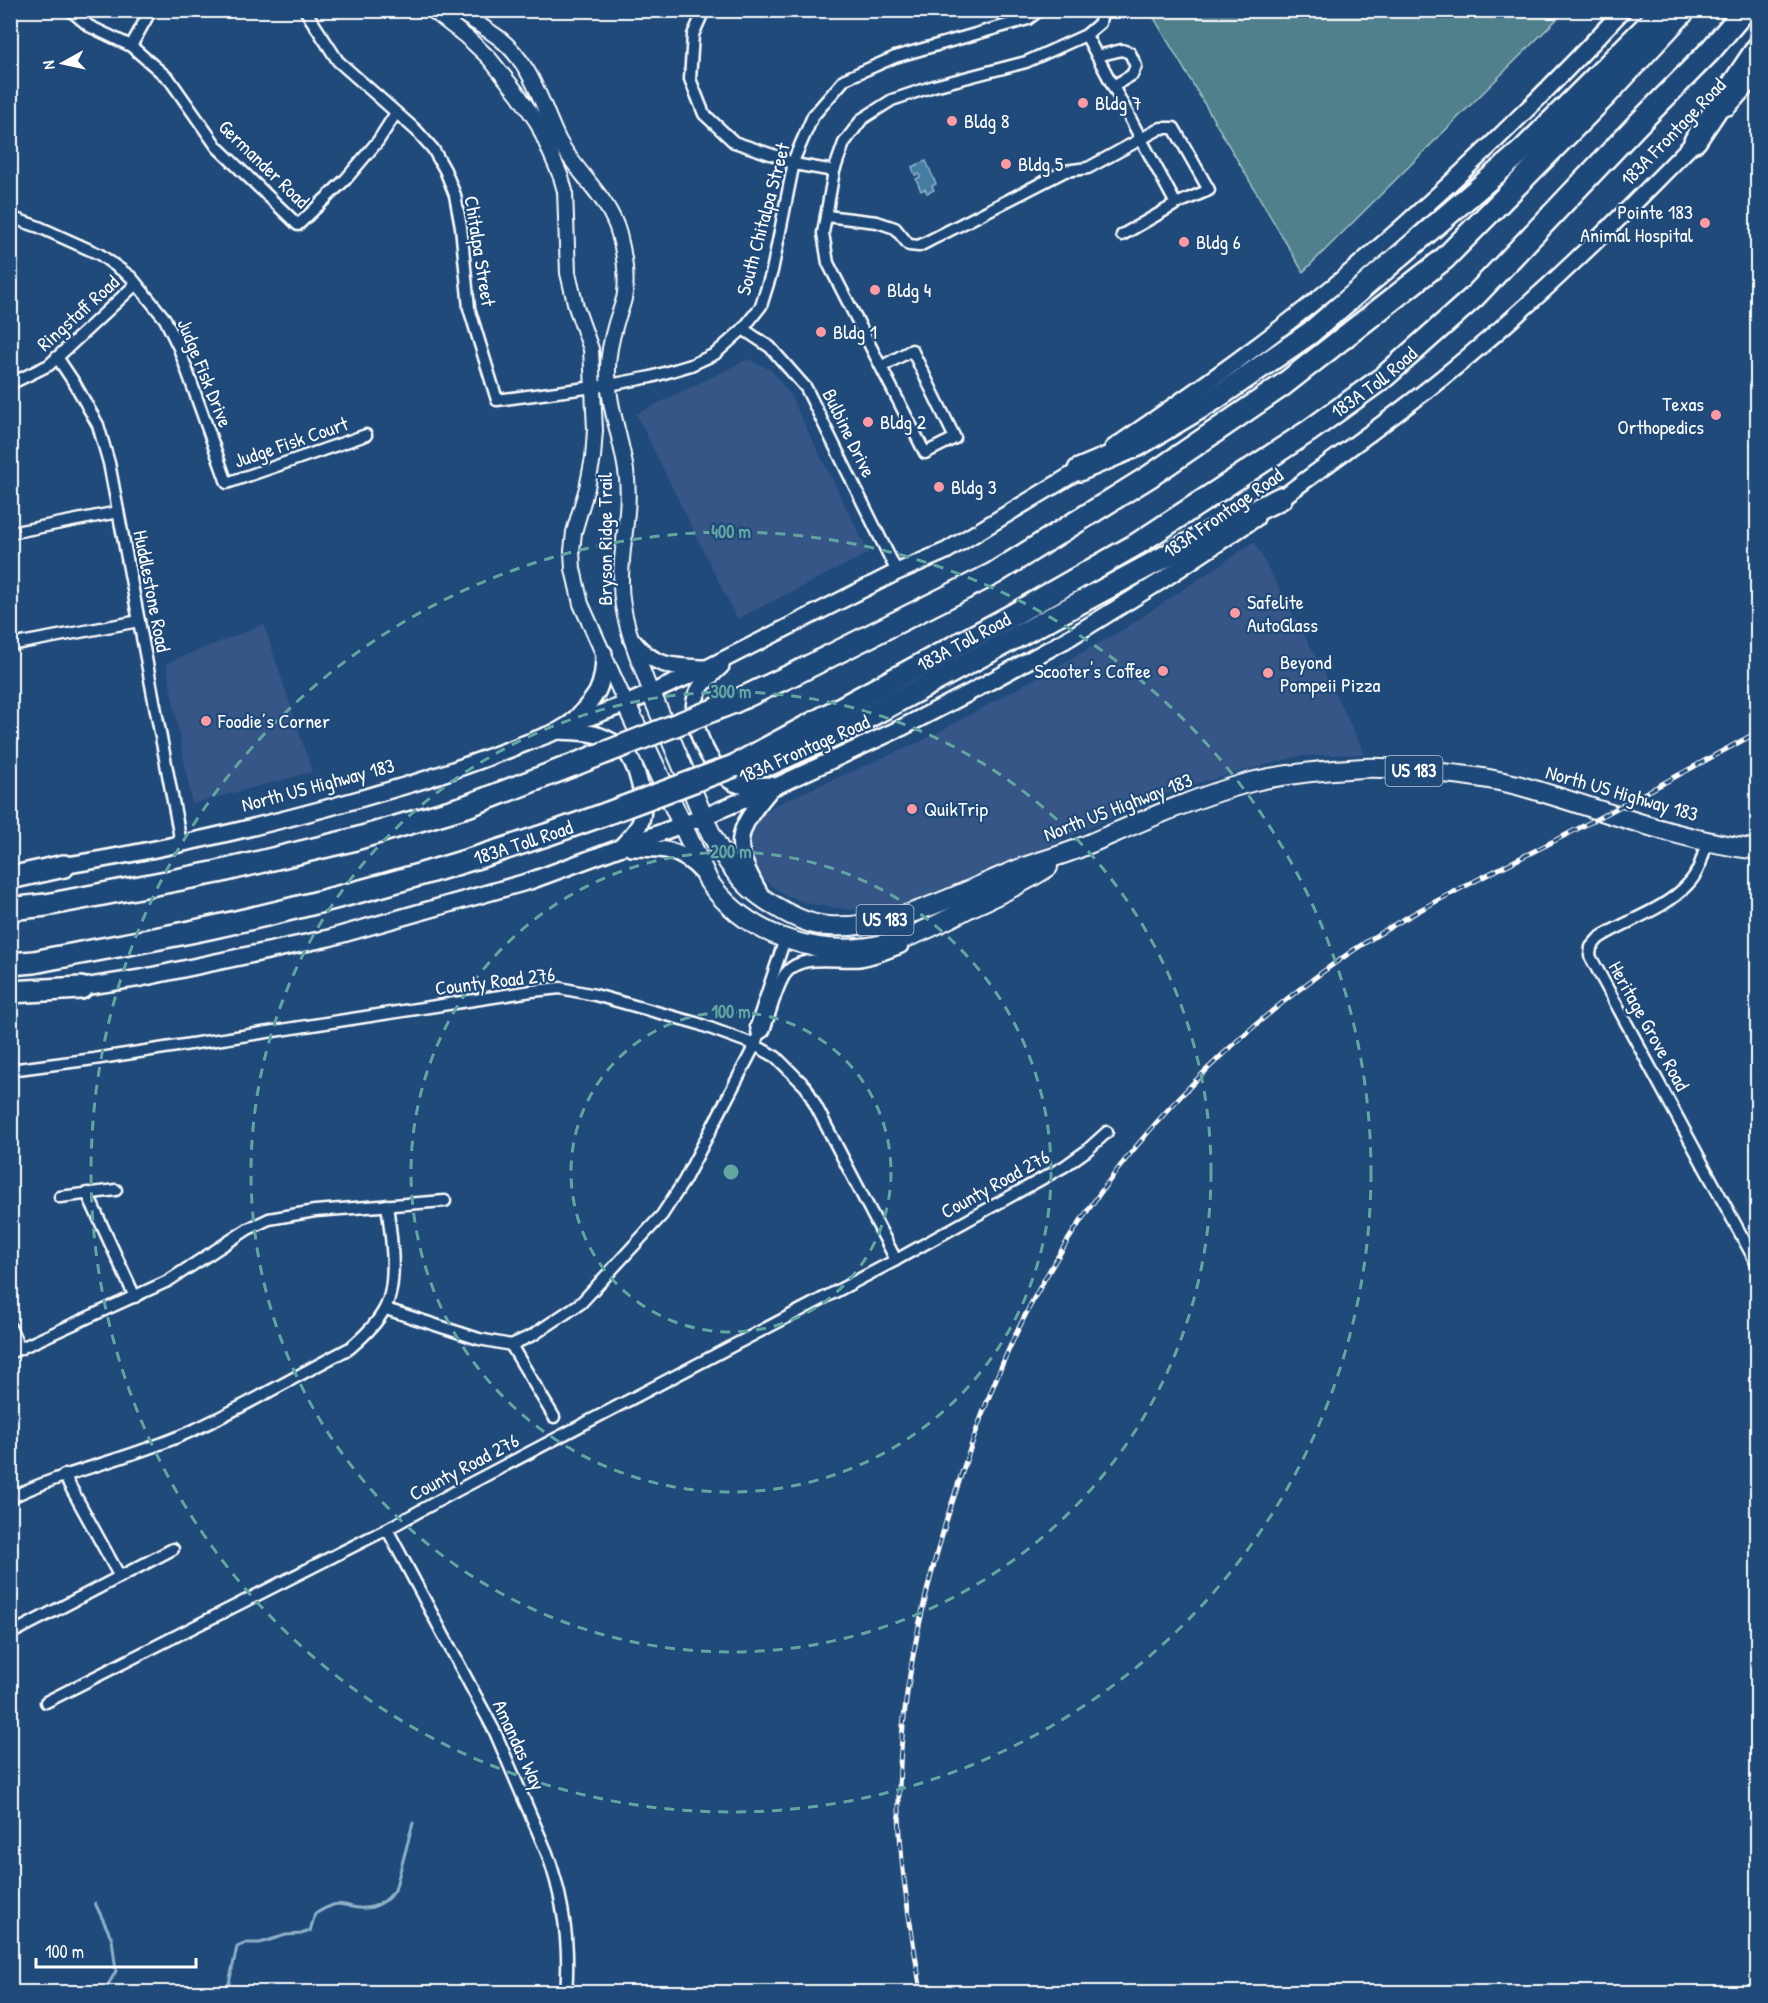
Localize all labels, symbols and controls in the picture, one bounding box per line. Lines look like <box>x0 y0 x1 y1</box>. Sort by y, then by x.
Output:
north arrow <box>33 33 93 93</box>
text: N <box>37 59 60 71</box>
street label: 183A Frontage Road <box>1614 72 1731 192</box>
place label: Bldg 7 <box>1095 89 1142 116</box>
marker: Bldg 7 <box>1076 96 1090 110</box>
place label: Bldg 8 <box>964 107 1009 134</box>
street label: Germander Road <box>213 113 316 214</box>
marker: Bldg 8 <box>945 114 959 128</box>
street label: South Chitalpa Street <box>729 139 796 298</box>
place label: Bldg 5 <box>1018 150 1064 177</box>
marker: Bldg 5 <box>999 157 1013 171</box>
street label: Chitalpa Street <box>458 194 503 309</box>
place label: Pointe 183 Animal Hospital <box>1580 198 1694 248</box>
marker: Pointe 183 Animal Hospital <box>1698 216 1712 230</box>
place label: Bldg 6 <box>1196 228 1241 255</box>
marker: Bldg 6 <box>1177 235 1191 249</box>
street label: Ringstaff Road <box>31 268 125 357</box>
place label: Bldg 4 <box>887 276 931 303</box>
marker: Bldg 4 <box>868 283 882 297</box>
street label: Judge Fisk Drive <box>171 314 240 431</box>
place label: Bldg 1 <box>833 318 877 345</box>
marker: Bldg 1 <box>814 325 828 339</box>
street label: 183A Toll Road <box>1325 340 1423 424</box>
street label: Bulbine Drive <box>816 384 883 482</box>
place label: Texas Orthopedics <box>1618 390 1704 440</box>
place label: Bldg 2 <box>880 408 927 435</box>
marker: Texas Orthopedics <box>1709 408 1723 422</box>
street label: Judge Fisk Court <box>230 409 352 474</box>
marker: Bldg 2 <box>861 415 875 429</box>
street label: 183A Frontage Road <box>1157 461 1288 564</box>
street label: Bryson Ridge Trail <box>591 472 618 606</box>
place label: Bldg 3 <box>951 473 997 500</box>
marker: Bldg 3 <box>932 480 946 494</box>
text: 400 m <box>711 519 751 544</box>
street label: Huddlestone Road <box>127 528 178 654</box>
place label: Safelite AutoGlass <box>1247 588 1318 638</box>
street label: 183A Toll Road <box>912 605 1015 678</box>
marker: Safelite AutoGlass <box>1228 606 1242 620</box>
place label: Beyond Pompeii Pizza <box>1280 648 1381 698</box>
place label: Scooter's Coffee <box>1034 657 1151 684</box>
marker: Scooter's Coffee <box>1156 664 1170 678</box>
marker: Beyond Pompeii Pizza <box>1261 666 1275 680</box>
text: 300 m <box>711 679 751 704</box>
place label: Foodie’s Corner <box>217 707 330 734</box>
street label: 183A Frontage Road <box>734 708 874 789</box>
marker: Foodie’s Corner <box>199 714 213 728</box>
street label: North US Highway 183 <box>238 751 397 818</box>
road number: US 183 <box>1386 756 1442 786</box>
street label: North US Highway 183 <box>1543 758 1701 827</box>
street label: North US Highway 183 <box>1040 766 1196 847</box>
place label: QuikTrip <box>924 795 988 822</box>
marker: QuikTrip <box>905 802 919 816</box>
street label: 183A Toll Road <box>470 813 576 871</box>
text: 200 m <box>711 839 751 864</box>
road number: US 183 <box>856 905 914 935</box>
street label: Heritage Grove Road <box>1603 956 1696 1096</box>
street label: County Road 276 <box>433 960 556 1001</box>
text: 100 m <box>711 999 751 1024</box>
street label: County Road 276 <box>935 1143 1054 1225</box>
centre of rings <box>721 1162 741 1182</box>
street label: County Road 276 <box>404 1426 523 1507</box>
street label: Amandas Way <box>487 1695 552 1794</box>
scale bar <box>36 1931 196 1969</box>
text: 100 m <box>45 1939 84 1964</box>

